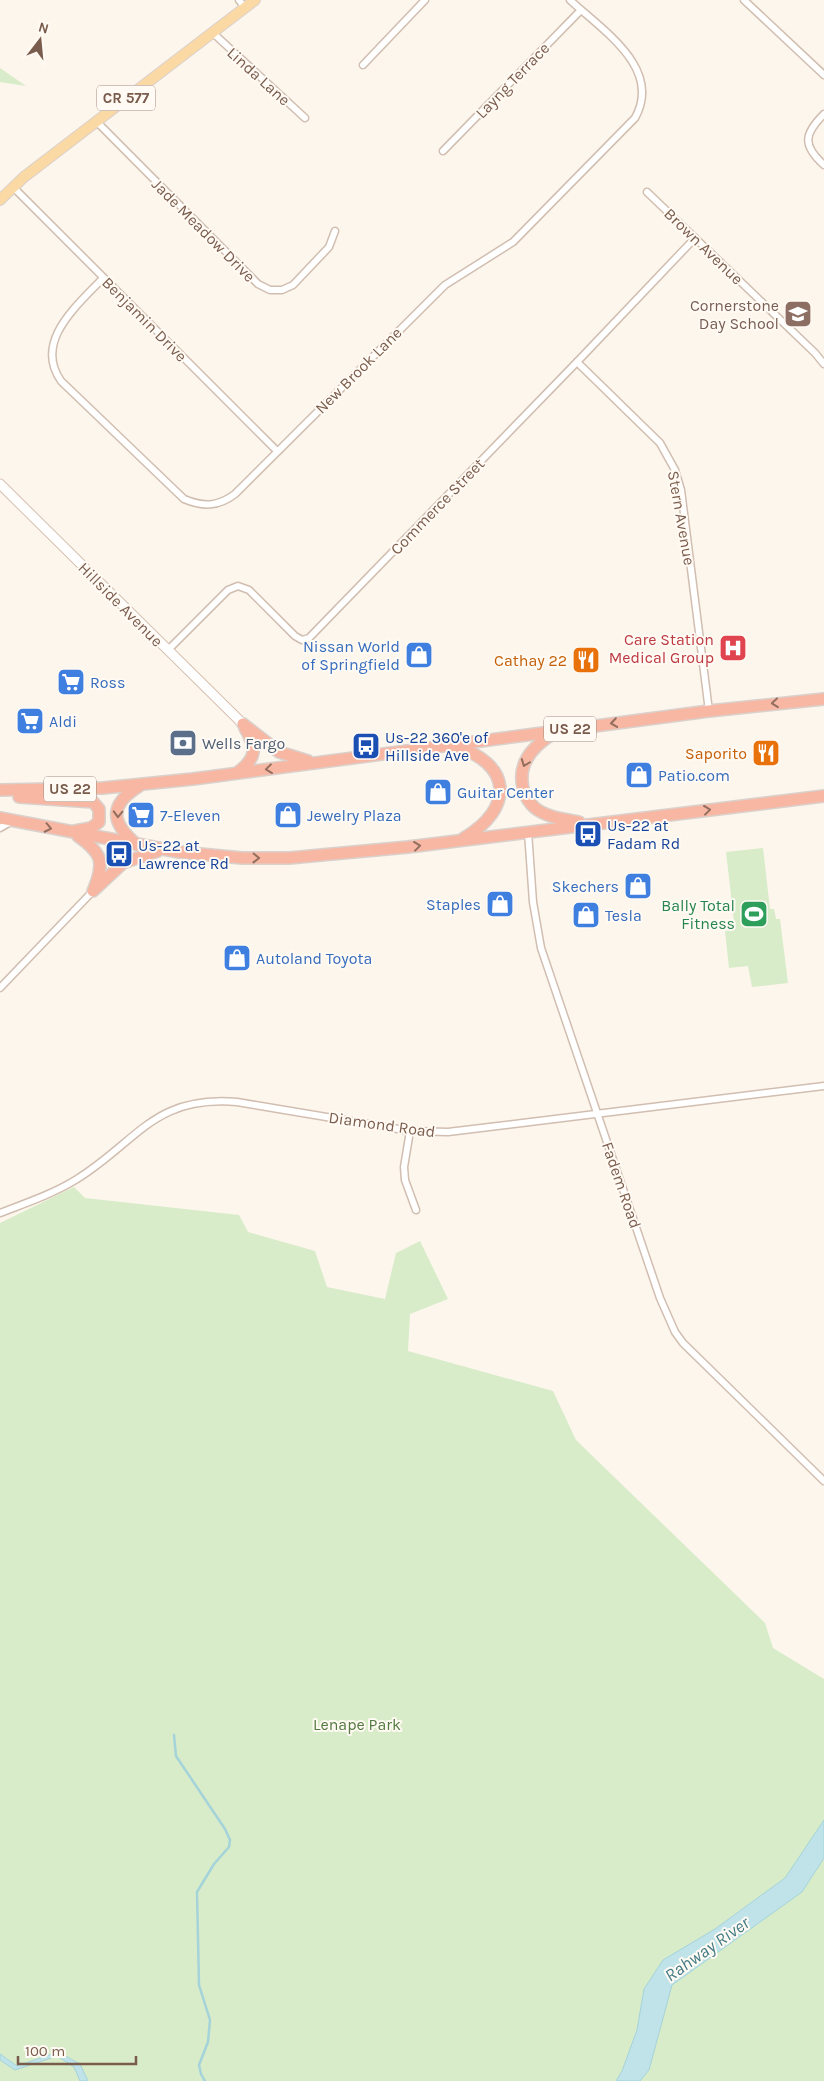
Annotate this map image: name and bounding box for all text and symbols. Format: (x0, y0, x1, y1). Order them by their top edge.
north arrow (15, 15, 65, 65)
text: N (36, 18, 51, 38)
street label: Layng Terrace (471, 38, 553, 122)
street label: Linda Lane (223, 43, 294, 110)
road number: CR 577 (97, 86, 155, 110)
street label: Jade Meadow Drive (148, 175, 259, 286)
street label: Brown Avenue (660, 204, 747, 289)
street label: Benjamin Drive (98, 273, 191, 366)
place label: Cornerstone Day School (690, 296, 779, 333)
school or university icon: Cornerstone Day School (783, 299, 813, 329)
street label: New Brook Lane (311, 323, 406, 418)
street label: Commerce Street (387, 454, 488, 559)
street label: Stern Avenue (664, 469, 699, 567)
street label: Hillside Avenue (74, 558, 167, 651)
place label: Care Station Medical Group (609, 630, 714, 667)
hospital icon: Care Station Medical Group (718, 633, 748, 663)
place label: Nissan World of Springfield (301, 637, 400, 674)
shop icon: Nissan World of Springfield (404, 640, 434, 670)
restaurant icon: Cathay 22 (571, 645, 601, 675)
place label: Cathay 22 (494, 651, 567, 670)
supermarket icon: Ross (56, 667, 86, 697)
place label: Ross (90, 673, 125, 692)
one-way arrow (771, 697, 779, 708)
supermarket icon: Aldi (15, 706, 45, 736)
place label: Aldi (49, 712, 77, 731)
road number: US 22 (544, 716, 596, 742)
one-way arrow (610, 718, 619, 728)
bank icon: Wells Fargo (168, 728, 198, 758)
place label: Us-22 360'e of Hillside Ave (385, 728, 489, 765)
bus stop icon: Us-22 360'e of Hillside Ave (351, 731, 381, 761)
place label: Wells Fargo (202, 734, 285, 753)
restaurant icon: Saporito (751, 738, 781, 768)
place label: Saporito (685, 744, 747, 763)
one-way arrow (521, 758, 531, 766)
shop icon: Patio.com (624, 760, 654, 790)
one-way arrow (265, 763, 273, 774)
place label: Patio.com (658, 766, 730, 785)
road number: US 22 (44, 776, 96, 802)
shop icon: Guitar Center (423, 777, 453, 807)
place label: Guitar Center (457, 783, 554, 802)
supermarket icon: 7-Eleven (126, 800, 156, 830)
shop icon: Jewelry Plaza (273, 800, 303, 830)
one-way arrow (703, 805, 711, 816)
place label: 7-Eleven (160, 806, 221, 825)
place label: Jewelry Plaza (307, 806, 402, 825)
one-way arrow (113, 811, 123, 819)
place label: Us-22 at Fadam Rd (607, 816, 680, 853)
bus stop icon: Us-22 at Fadam Rd (573, 819, 603, 849)
one-way arrow (43, 822, 52, 833)
place label: Us-22 at Lawrence Rd (138, 836, 229, 873)
bus stop icon: Us-22 at Lawrence Rd (104, 839, 134, 869)
one-way arrow (413, 841, 422, 851)
one-way arrow (252, 853, 260, 863)
shop icon: Skechers (623, 871, 653, 901)
place label: Skechers (552, 877, 619, 896)
shop icon: Staples (485, 889, 515, 919)
place label: Staples (426, 895, 481, 914)
place label: Bally Total Fitness (661, 896, 735, 933)
sports icon: Bally Total Fitness (739, 899, 769, 929)
shop icon: Tesla (571, 900, 601, 930)
place label: Tesla (605, 906, 642, 925)
shop icon: Autoland Toyota (222, 943, 252, 973)
place label: Autoland Toyota (256, 949, 372, 968)
street label: Diamond Road (327, 1108, 437, 1141)
street label: Fadem Road (598, 1139, 645, 1231)
park label: Lenape Park (313, 1715, 401, 1734)
water label: Rahway River (660, 1911, 754, 1986)
scale bar (18, 2034, 135, 2066)
text: 100 m (25, 2042, 65, 2060)

